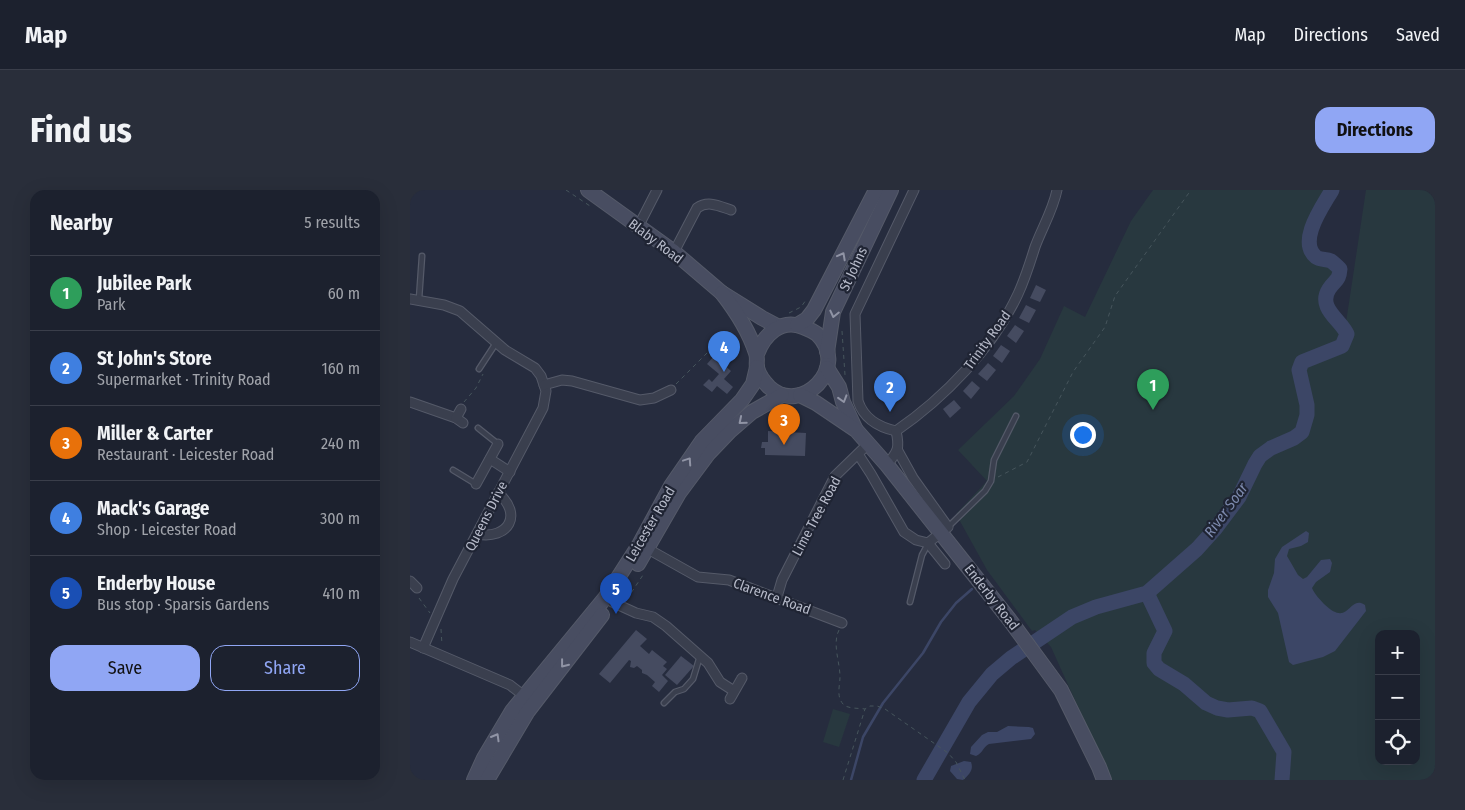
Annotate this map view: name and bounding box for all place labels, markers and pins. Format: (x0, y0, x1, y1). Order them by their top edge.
pin: 4 (708, 331, 740, 372)
pin: 1 (1137, 369, 1169, 410)
pin: 2 (874, 371, 906, 412)
pin: 3 (768, 404, 800, 445)
pin: 5 (600, 573, 632, 614)

